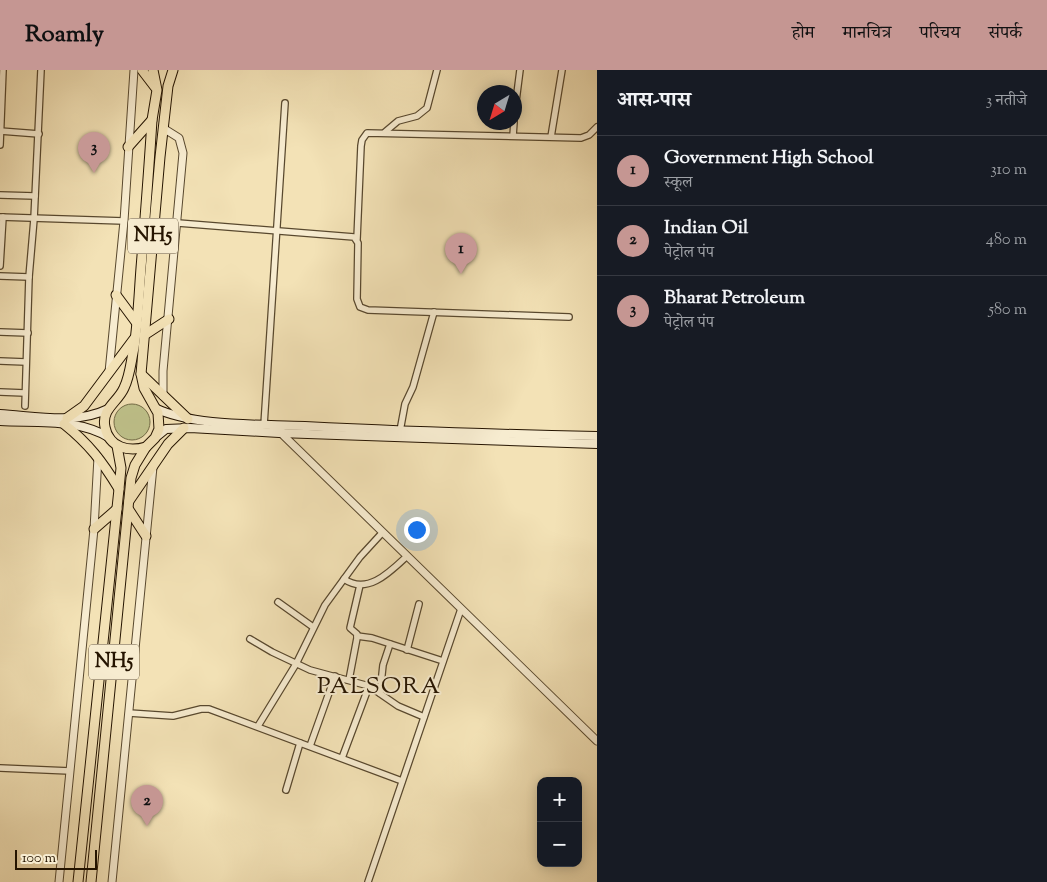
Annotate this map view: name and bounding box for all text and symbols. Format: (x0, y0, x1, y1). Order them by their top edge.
text: Roamly (25, 18, 104, 52)
text: होम (792, 21, 815, 47)
text: मानचित्र (843, 21, 891, 47)
text: परिचय (919, 21, 960, 47)
text: संपर्क (988, 21, 1022, 47)
north arrow (477, 85, 522, 130)
text: आस-पास (617, 86, 691, 116)
text: 3 नतीजे (986, 90, 1027, 113)
pin: 3 (78, 132, 110, 173)
text: Government High School (664, 145, 874, 172)
text: 1 (630, 159, 636, 182)
text: 310 m (990, 159, 1027, 182)
text: स्कूल (664, 172, 693, 195)
text: Indian Oil (664, 215, 748, 242)
road number: NH5 (128, 218, 178, 254)
text: 2 (629, 229, 637, 252)
text: 480 m (986, 229, 1027, 252)
pin: 1 (445, 233, 477, 274)
text: पेट्रोल पंप (664, 242, 714, 265)
text: Bharat Petroleum (664, 285, 805, 312)
text: 3 (630, 299, 636, 322)
text: 580 m (988, 299, 1027, 322)
text: पेट्रोल पंप (664, 312, 714, 335)
your location (404, 517, 430, 543)
road number: NH5 (89, 644, 139, 680)
district label: PALSORA (317, 670, 441, 704)
map controls (537, 777, 582, 867)
button: + (537, 777, 582, 822)
pin: 2 (131, 785, 163, 826)
button: − (537, 822, 582, 867)
scale bar (15, 847, 98, 870)
text: 100 m (22, 849, 56, 869)

